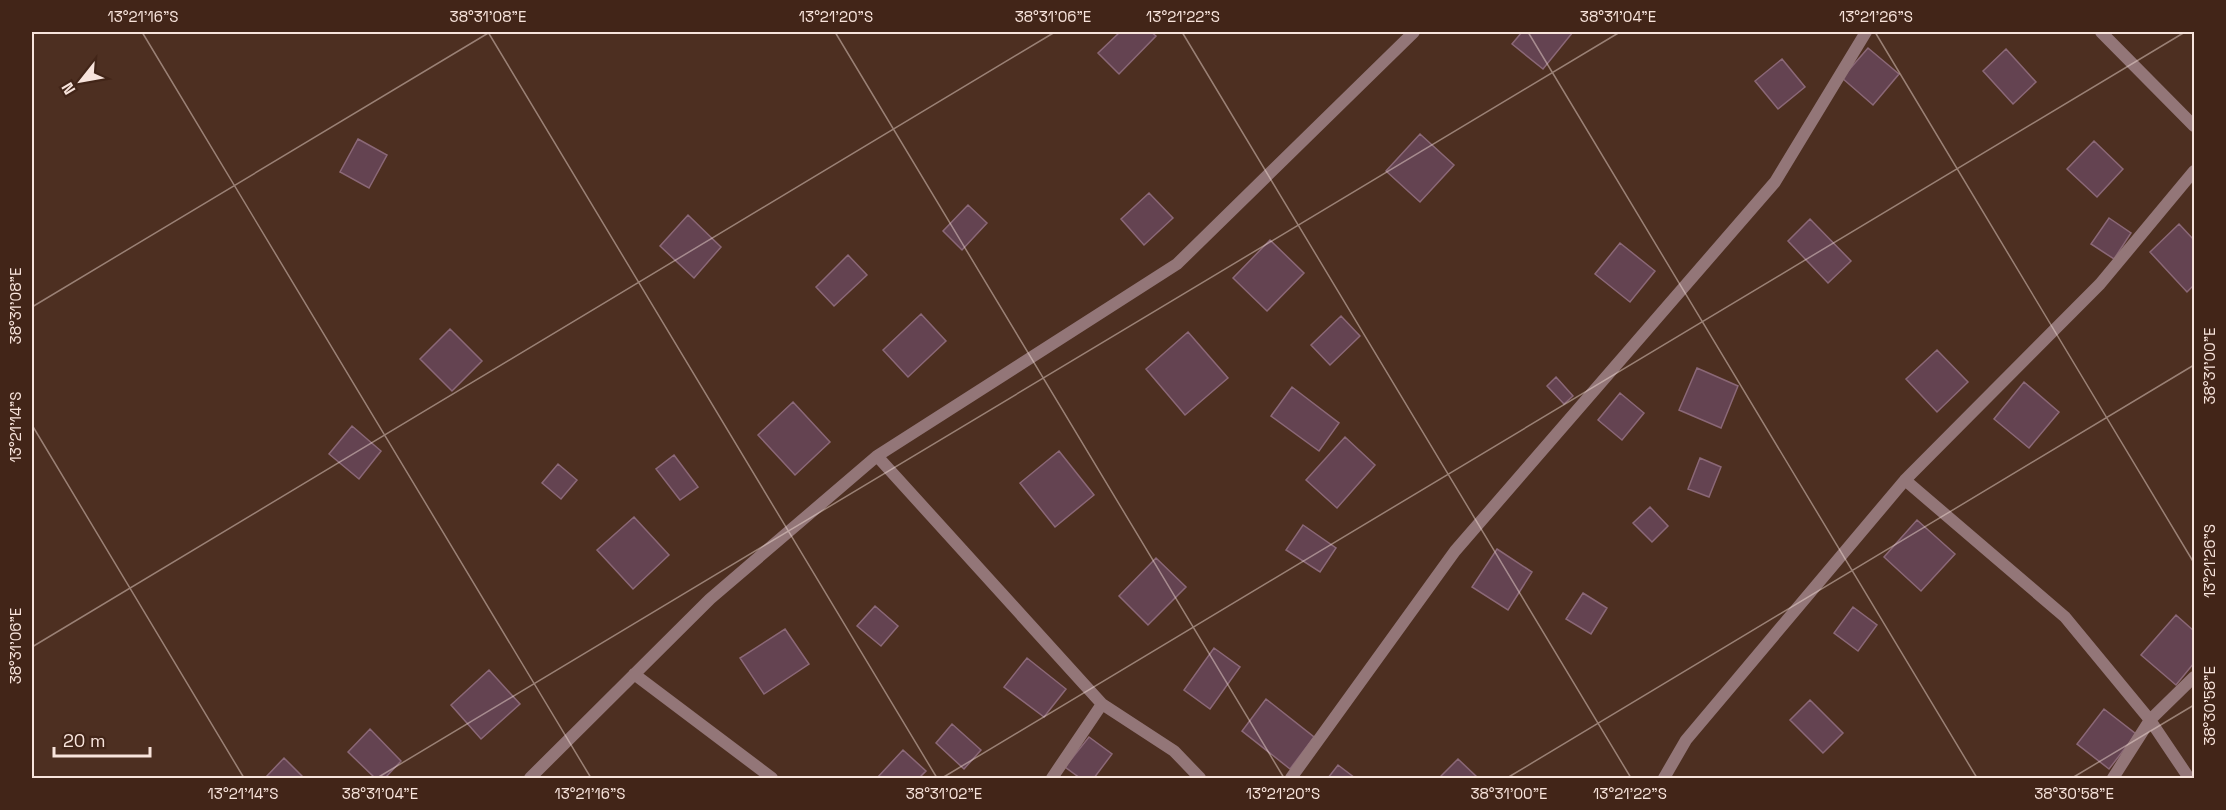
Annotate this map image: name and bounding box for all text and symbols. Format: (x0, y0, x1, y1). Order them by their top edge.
text: 13°21'16"S (107, 7, 179, 26)
text: 38°31'08"E (450, 7, 526, 26)
text: 13°21'20"S (799, 7, 873, 26)
text: 38°31'06"E (1015, 7, 1091, 26)
text: 13°21'22"S (1146, 7, 1220, 26)
text: 38°31'04"E (1580, 7, 1656, 26)
text: 13°21'26"S (1839, 7, 1913, 26)
north arrow (51, 51, 111, 111)
text: N (57, 78, 80, 98)
text: 38°31'08"E (6, 268, 25, 344)
text: 38°31'00"E (2200, 327, 2219, 405)
text: 13°21'14"S (6, 392, 25, 462)
text: 13°21'26"S (2200, 524, 2219, 598)
text: 38°31'06"E (6, 608, 25, 684)
text: 38°30'58"E (2200, 666, 2219, 746)
scale bar (54, 720, 150, 758)
text: 20 m (63, 729, 106, 752)
text: 13°21'14"S (208, 784, 278, 803)
text: 38°31'04"E (342, 784, 418, 803)
text: 13°21'16"S (554, 784, 626, 803)
text: 38°31'02"E (906, 784, 982, 803)
text: 13°21'20"S (1246, 784, 1320, 803)
text: 38°31'00"E (1470, 784, 1548, 803)
text: 13°21'22"S (1593, 784, 1667, 803)
text: 38°30'58"E (2034, 784, 2114, 803)

